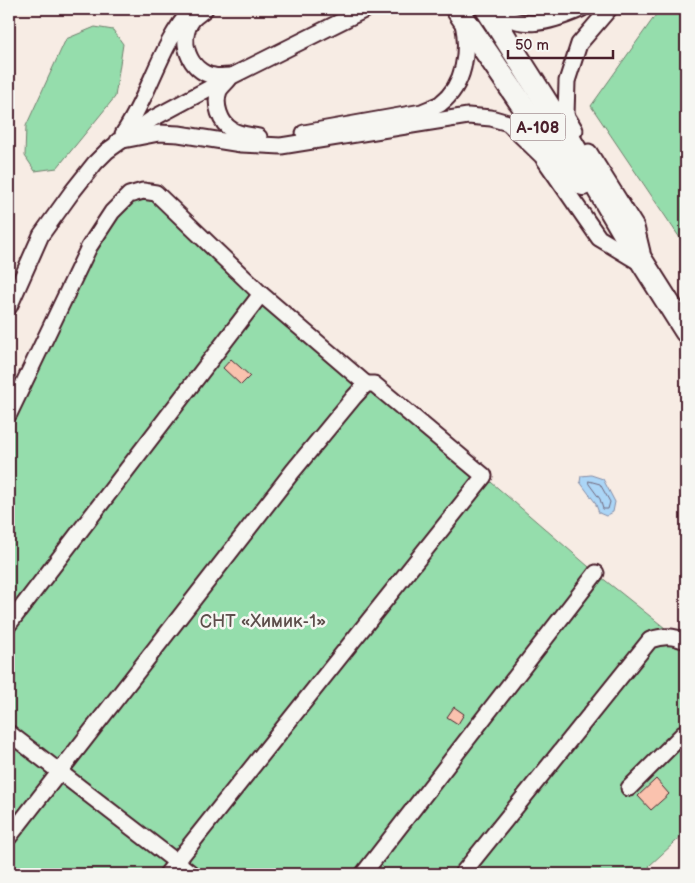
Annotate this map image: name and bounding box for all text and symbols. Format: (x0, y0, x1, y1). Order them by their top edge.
scale bar (508, 28, 612, 60)
text: 50 m (515, 36, 549, 55)
road number: А-108 (510, 114, 566, 140)
park label: СНТ «Химик-1» (200, 611, 326, 632)

